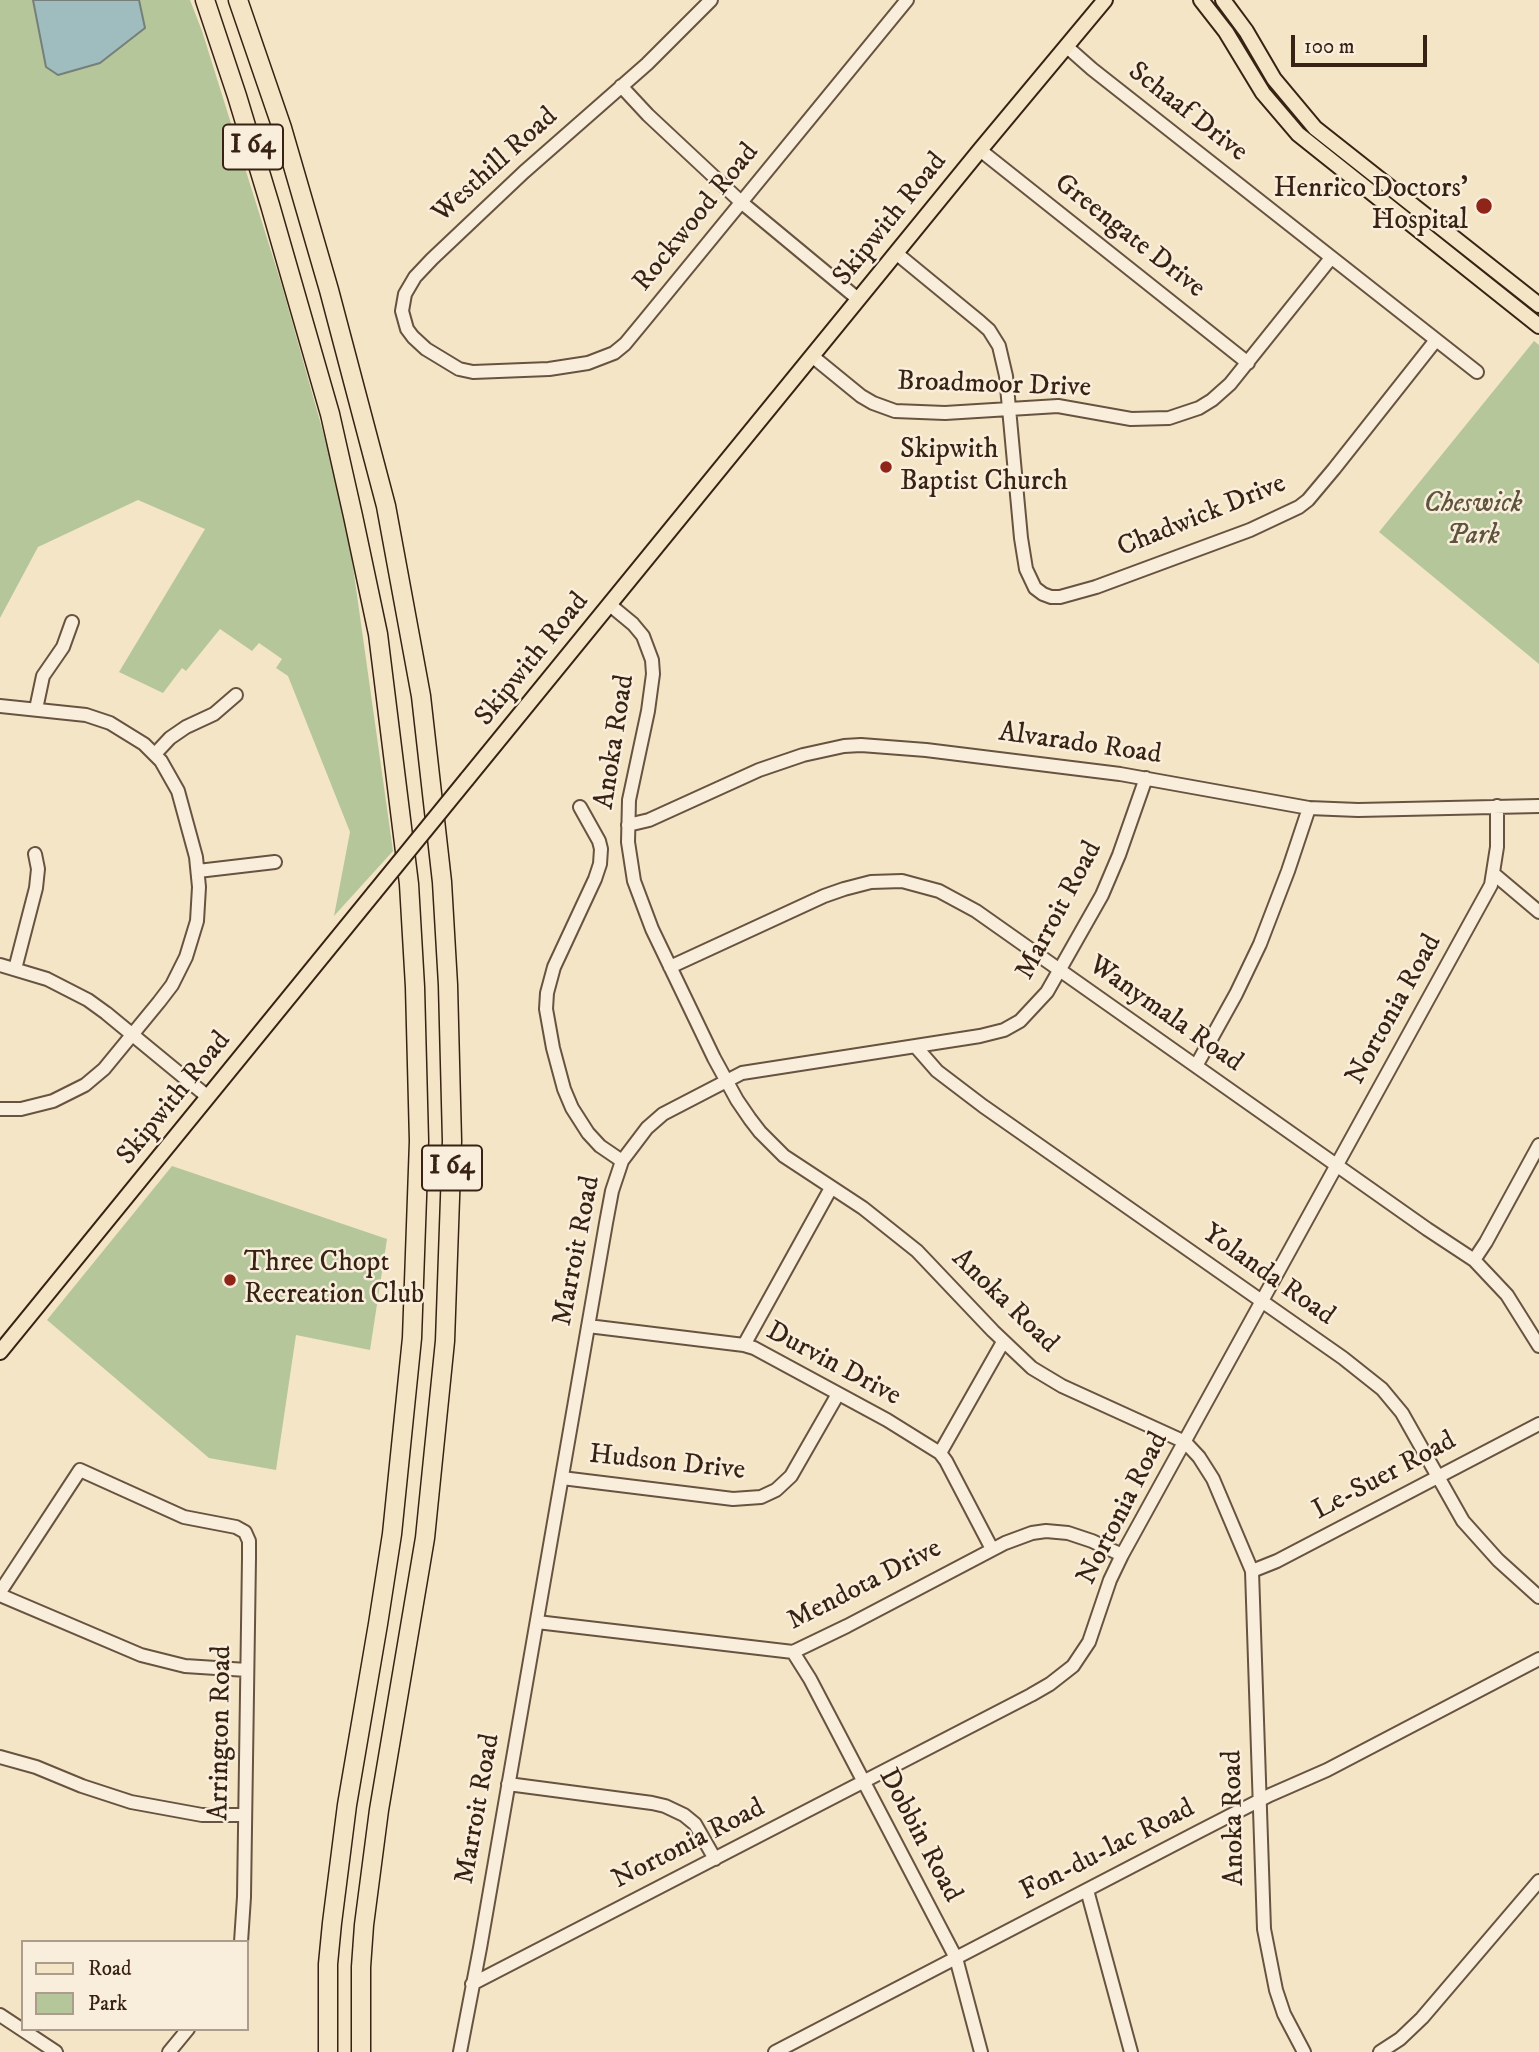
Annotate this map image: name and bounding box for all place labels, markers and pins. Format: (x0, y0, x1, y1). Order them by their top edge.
place label: Henrico Doctors' Hospital (1273, 173, 1468, 239)
marker: Henrico Doctors' Hospital (1474, 196, 1494, 216)
place label: Skipwith Baptist Church (900, 434, 1068, 500)
marker: Skipwith Baptist Church (878, 459, 894, 475)
place label: Three Chopt Recreation Club (244, 1247, 424, 1313)
marker: Three Chopt Recreation Club (222, 1272, 238, 1288)

